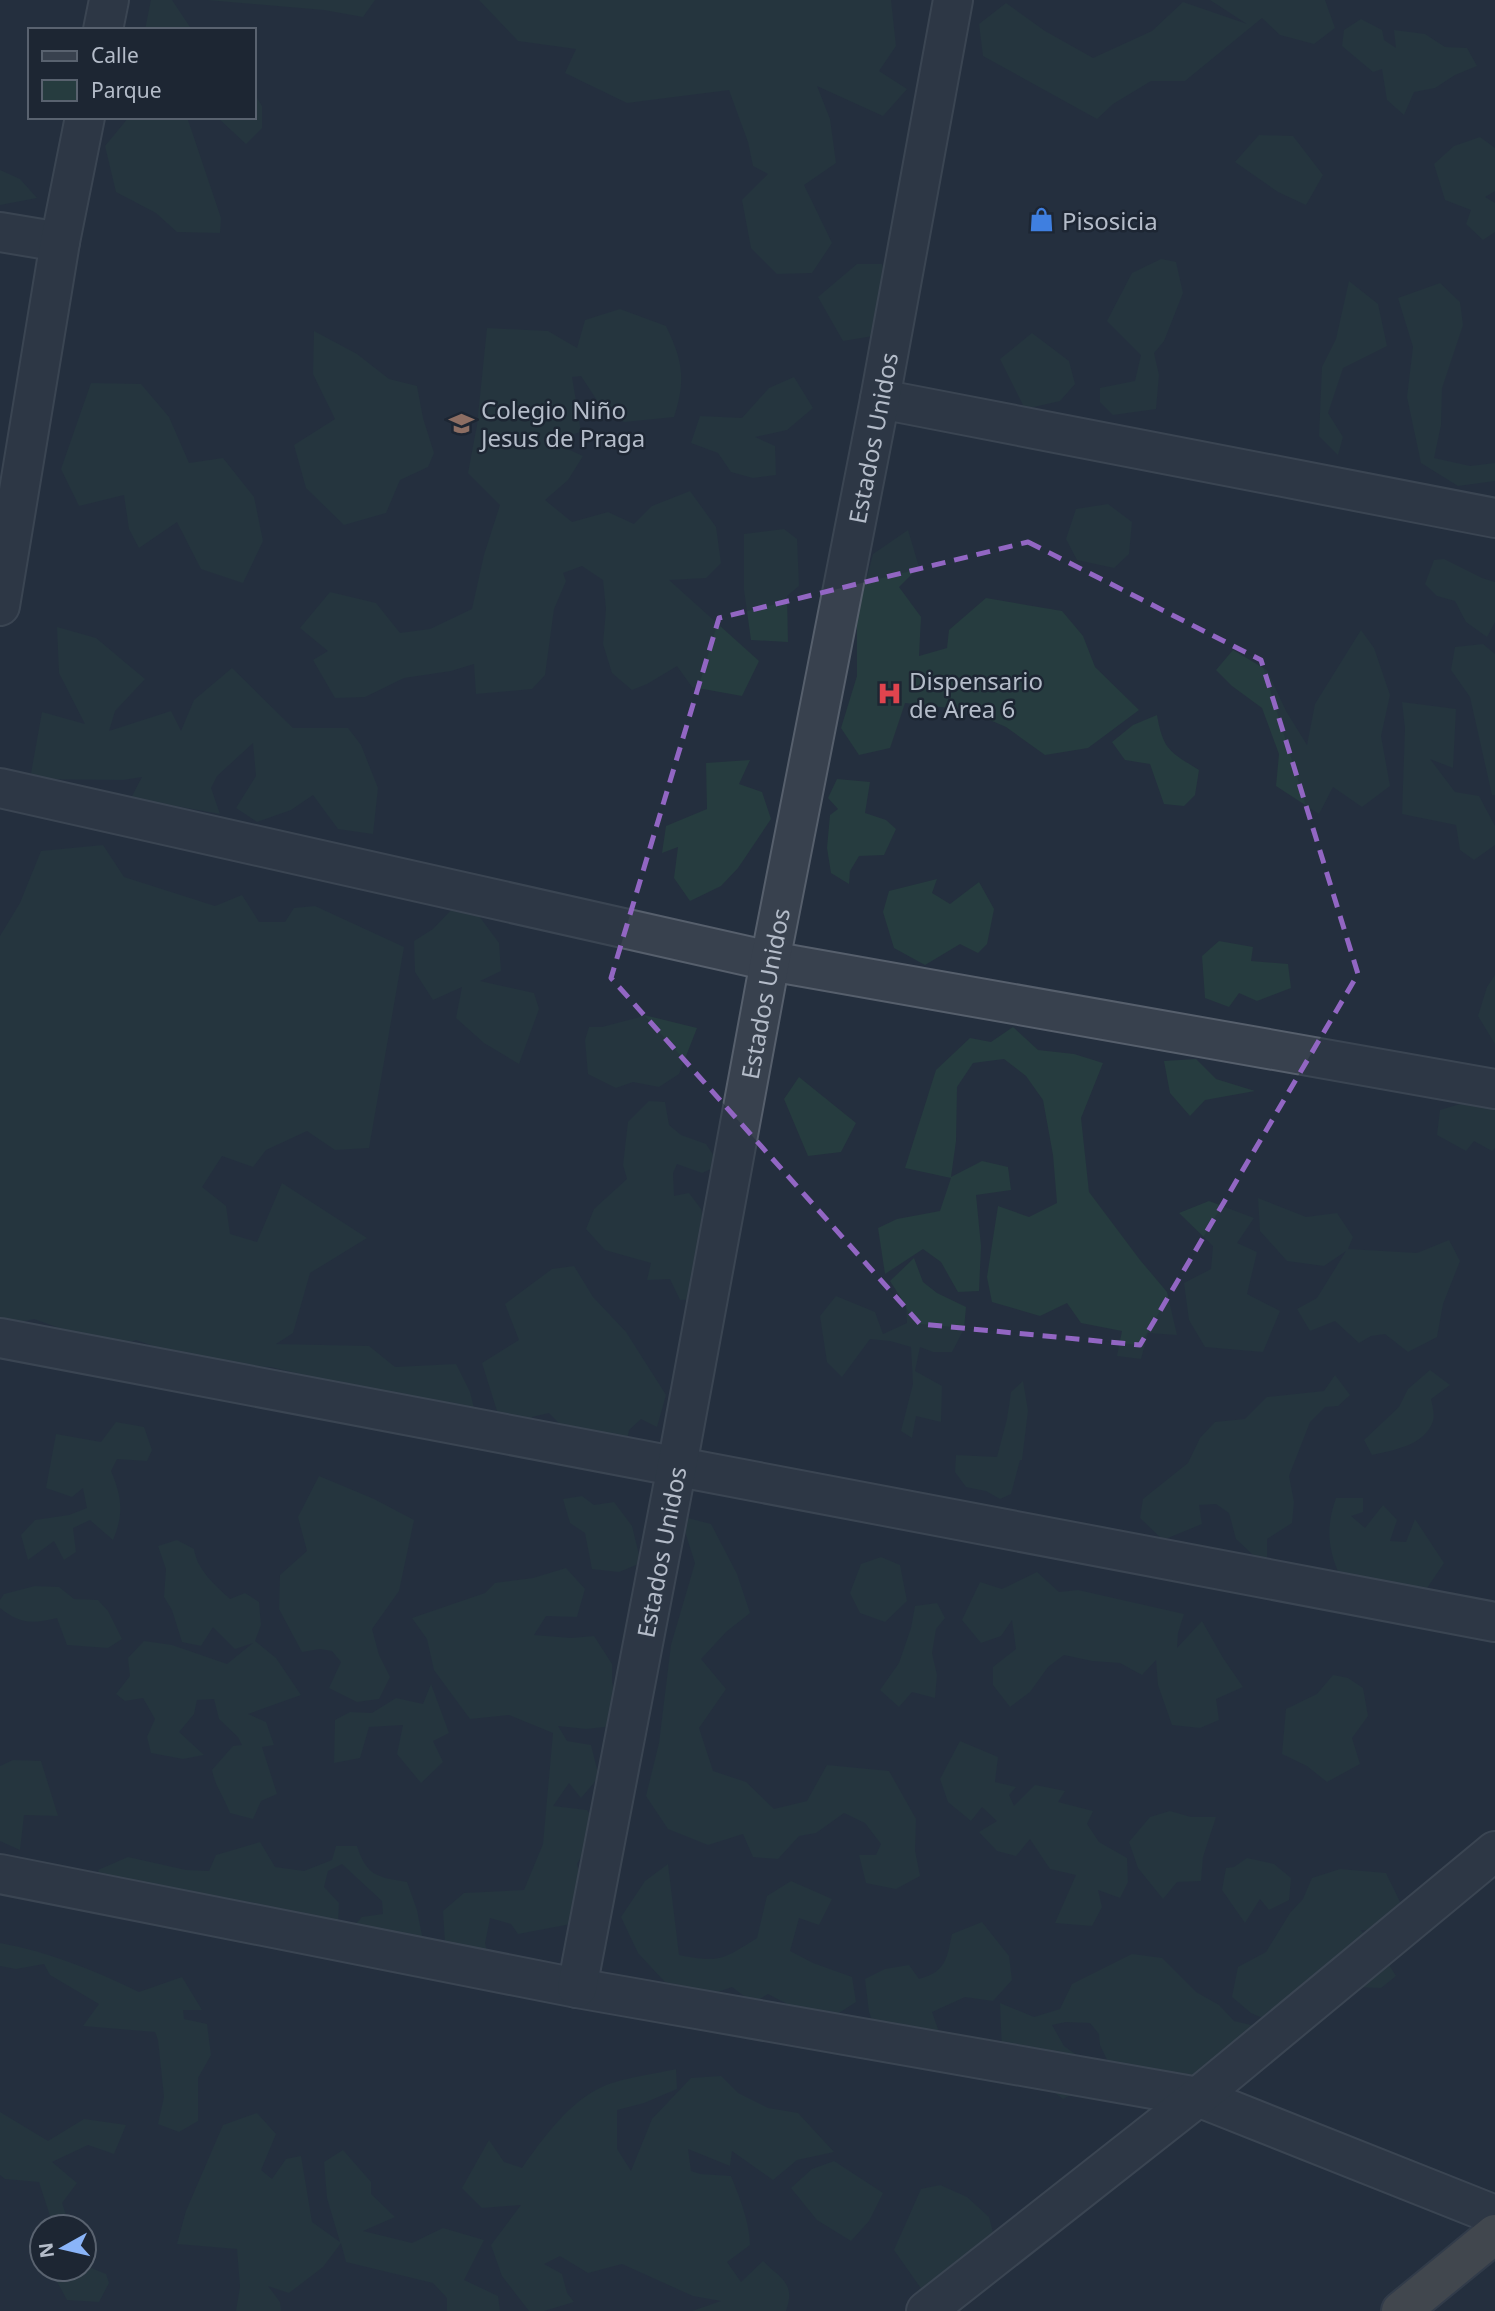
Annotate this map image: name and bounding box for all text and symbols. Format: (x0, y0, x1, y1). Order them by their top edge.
legend (28, 28, 256, 119)
text: Calle (91, 41, 139, 69)
text: Parque (91, 76, 161, 104)
place label: Pisosicia (1062, 204, 1158, 237)
shop icon: Pisosicia (1028, 206, 1056, 234)
street label: Estados Unidos (840, 350, 905, 526)
place label: Colegio Niño Jesus de Praga (479, 393, 645, 454)
school or university icon: Colegio Niño Jesus de Praga (447, 409, 475, 437)
place label: Dispensario de Area 6 (909, 664, 1043, 725)
hospital icon: Dispensario de Area 6 (875, 680, 903, 708)
street label: Estados Unidos (732, 905, 797, 1082)
street label: Estados Unidos (628, 1464, 693, 1640)
north arrow (28, 2213, 98, 2283)
text: N (32, 2241, 60, 2260)

